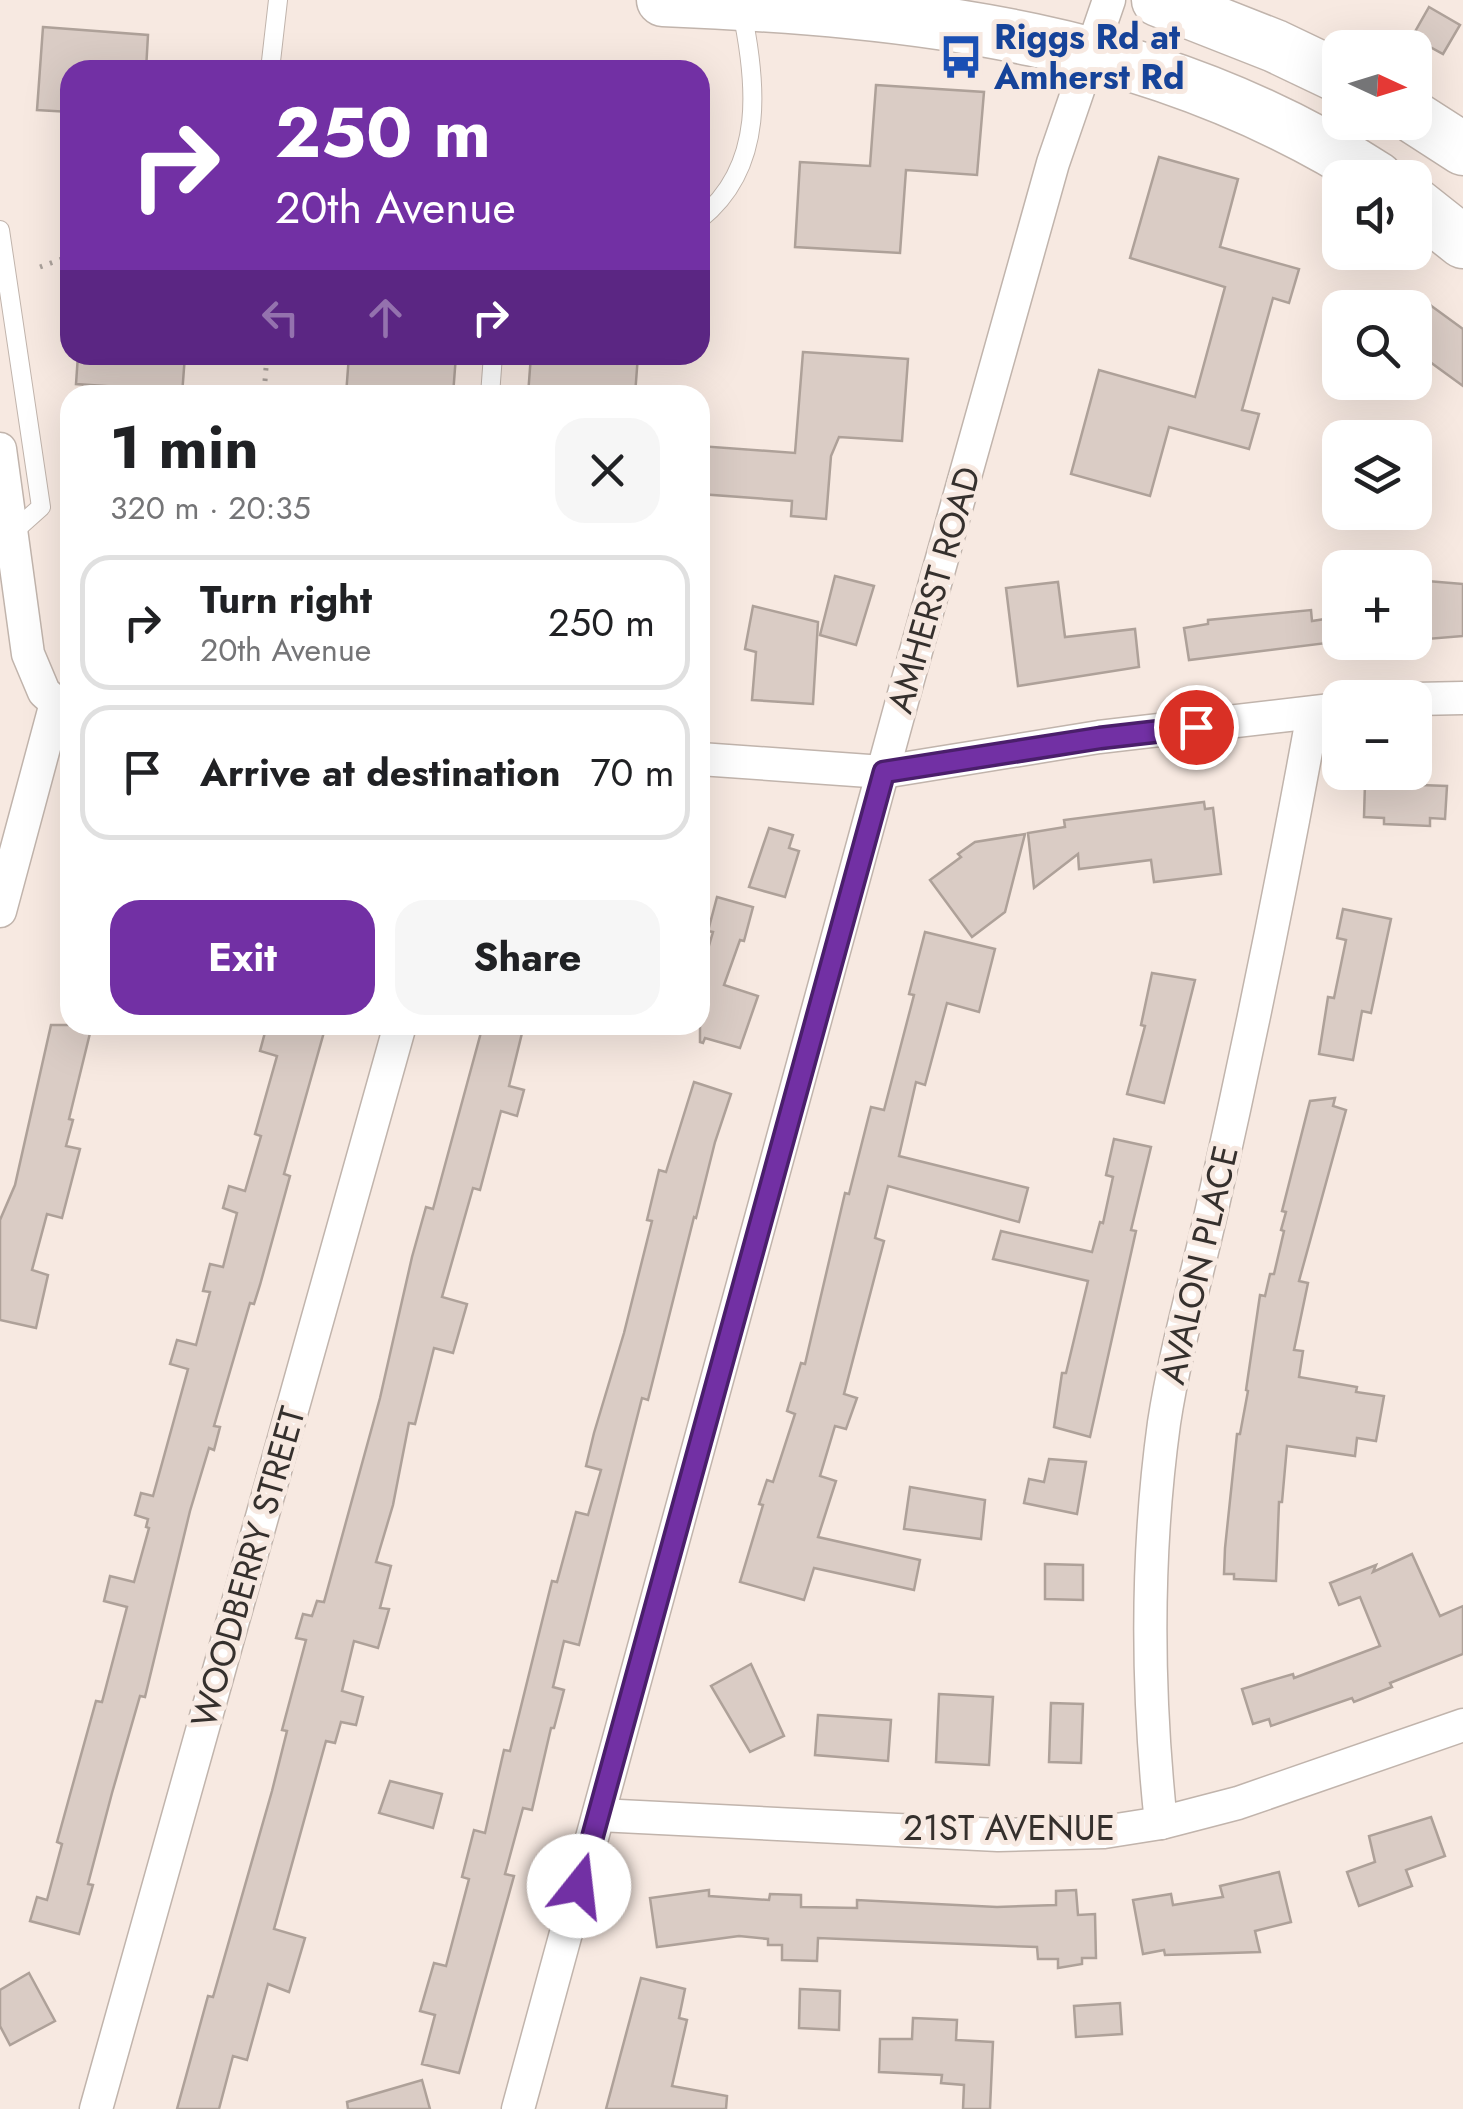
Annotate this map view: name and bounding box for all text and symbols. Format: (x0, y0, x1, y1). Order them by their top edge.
place label: Riggs Rd at Amherst Rd (993, 12, 1185, 102)
north arrow (1322, 30, 1432, 140)
map controls (1322, 30, 1432, 790)
bus stop icon: Riggs Rd at Amherst Rd (937, 33, 985, 81)
text: 250 m (275, 82, 491, 183)
icon: right (110, 100, 240, 230)
button: sound (1322, 160, 1432, 270)
text: 20th Avenue (275, 175, 516, 240)
icon: left (253, 290, 308, 345)
icon: ahead (358, 290, 413, 345)
icon: right (463, 290, 518, 345)
button: search (1322, 290, 1432, 400)
text: 1 min (110, 404, 259, 491)
button: close (555, 418, 660, 523)
button: layers (1322, 420, 1432, 530)
street label: AMHERST ROAD (875, 461, 993, 719)
text: 320 m · 20:35 (110, 485, 311, 531)
button: + (1322, 550, 1432, 660)
text: Turn right (200, 572, 372, 627)
icon: right (115, 595, 170, 650)
text: 250 m (548, 595, 655, 650)
text: 20th Avenue (200, 627, 371, 673)
button: − (1322, 680, 1432, 790)
pin (1154, 685, 1239, 770)
icon: arrive (1169, 700, 1224, 755)
icon: arrive (115, 745, 170, 800)
text: Arrive at destination (200, 745, 561, 800)
text: 70 m (591, 745, 674, 800)
button: Exit (110, 900, 375, 1015)
button: Share (395, 900, 660, 1015)
street label: AVALON PLACE (1147, 1141, 1251, 1389)
street label: WOODBERRY STREET (178, 1401, 318, 1733)
street label: 21ST AVENUE (903, 1803, 1115, 1853)
position arrow (527, 1834, 631, 1938)

